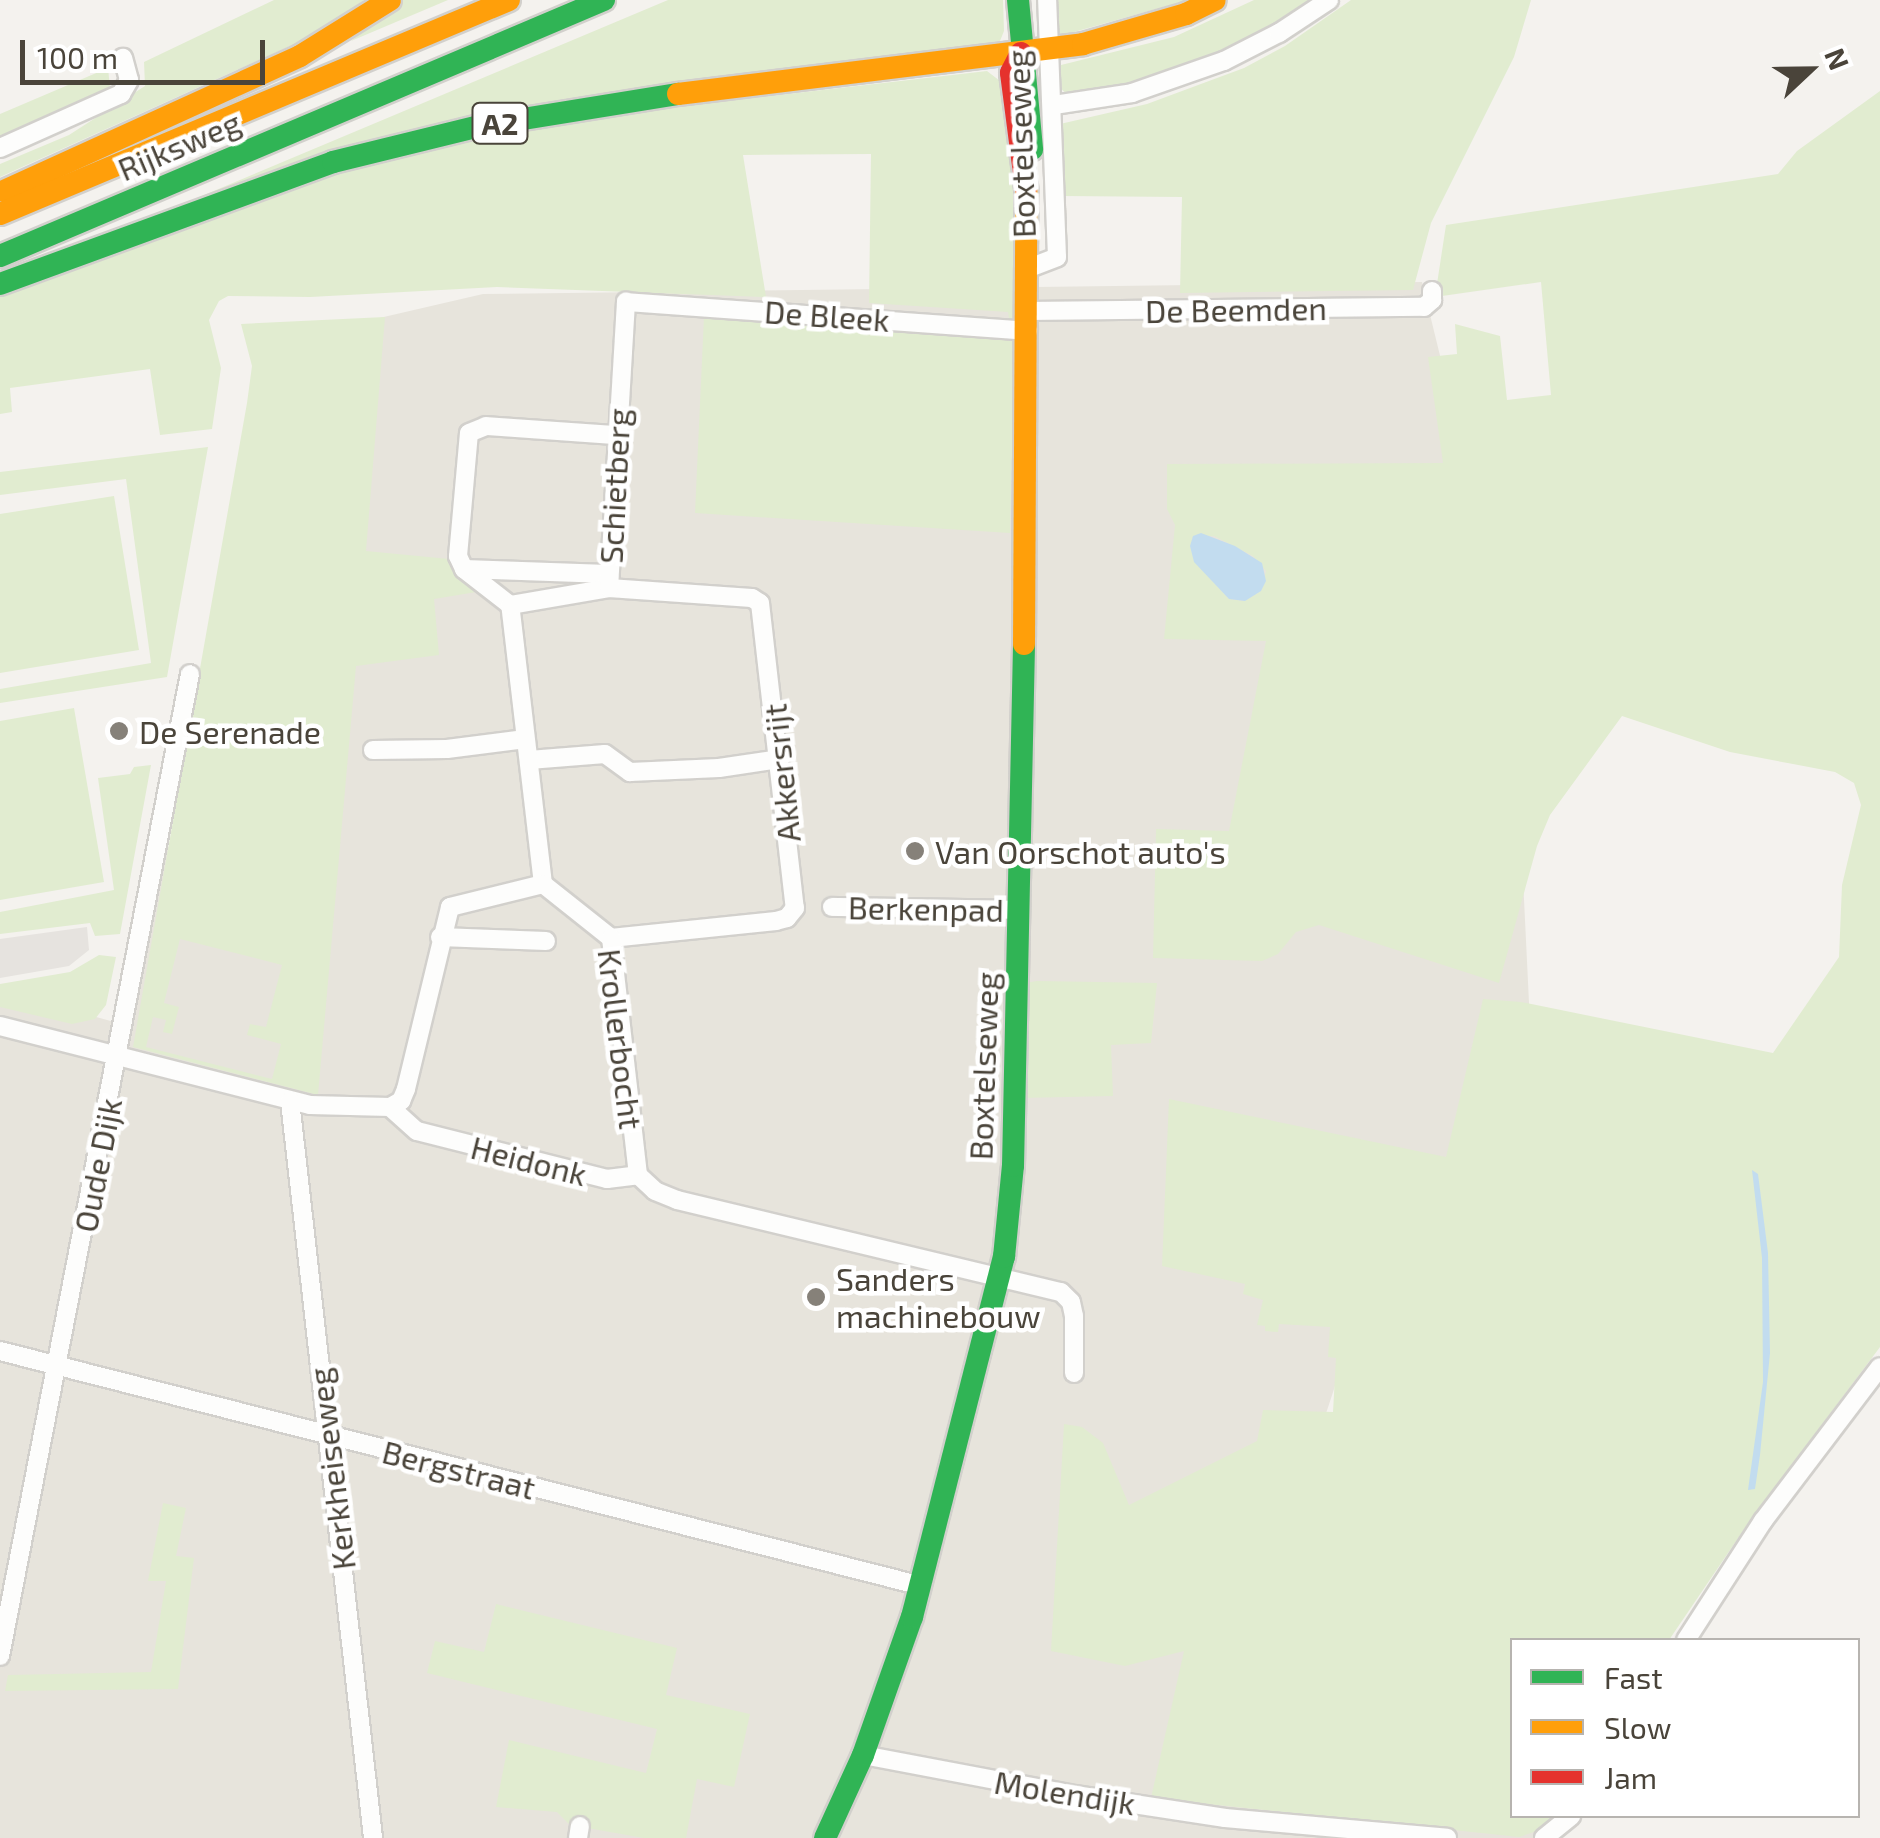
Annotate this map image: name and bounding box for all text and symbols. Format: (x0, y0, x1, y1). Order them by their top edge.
scale bar (25, 20, 270, 82)
north arrow (1760, 20, 1860, 120)
text: 100 m (37, 39, 118, 75)
text: N (1818, 43, 1857, 75)
street label: Boxtelseweg (998, 49, 1042, 239)
road number: A2 (470, 98, 530, 148)
street label: Rijksweg (112, 102, 246, 188)
street label: De Beemden (1145, 288, 1327, 330)
street label: De Bleek (763, 291, 891, 339)
street label: Schietberg (591, 407, 637, 565)
street label: Akkersrijt (755, 702, 807, 844)
place label: De Serenade (139, 712, 321, 750)
marker: De Serenade (108, 720, 130, 742)
place label: Van Oorschot auto's (935, 832, 1226, 870)
marker: Van Oorschot auto's (904, 840, 926, 862)
street label: Berkenpad (848, 887, 1004, 929)
street label: Krollerbocht (591, 947, 651, 1131)
street label: Boxtelseweg (961, 971, 1005, 1161)
street label: Oude Dijk (65, 1095, 129, 1235)
street label: Heidonk (467, 1127, 591, 1193)
place label: Sanders machinebouw (836, 1260, 1041, 1335)
marker: Sanders machinebouw (805, 1286, 827, 1308)
street label: Kerkheiseweg (300, 1366, 362, 1572)
street label: Bergstraat (379, 1431, 539, 1507)
legend (1510, 1638, 1860, 1818)
text: Fast (1604, 1659, 1663, 1695)
text: Slow (1604, 1709, 1671, 1745)
text: Jam (1604, 1759, 1657, 1795)
street label: Molendijk (992, 1762, 1138, 1822)

